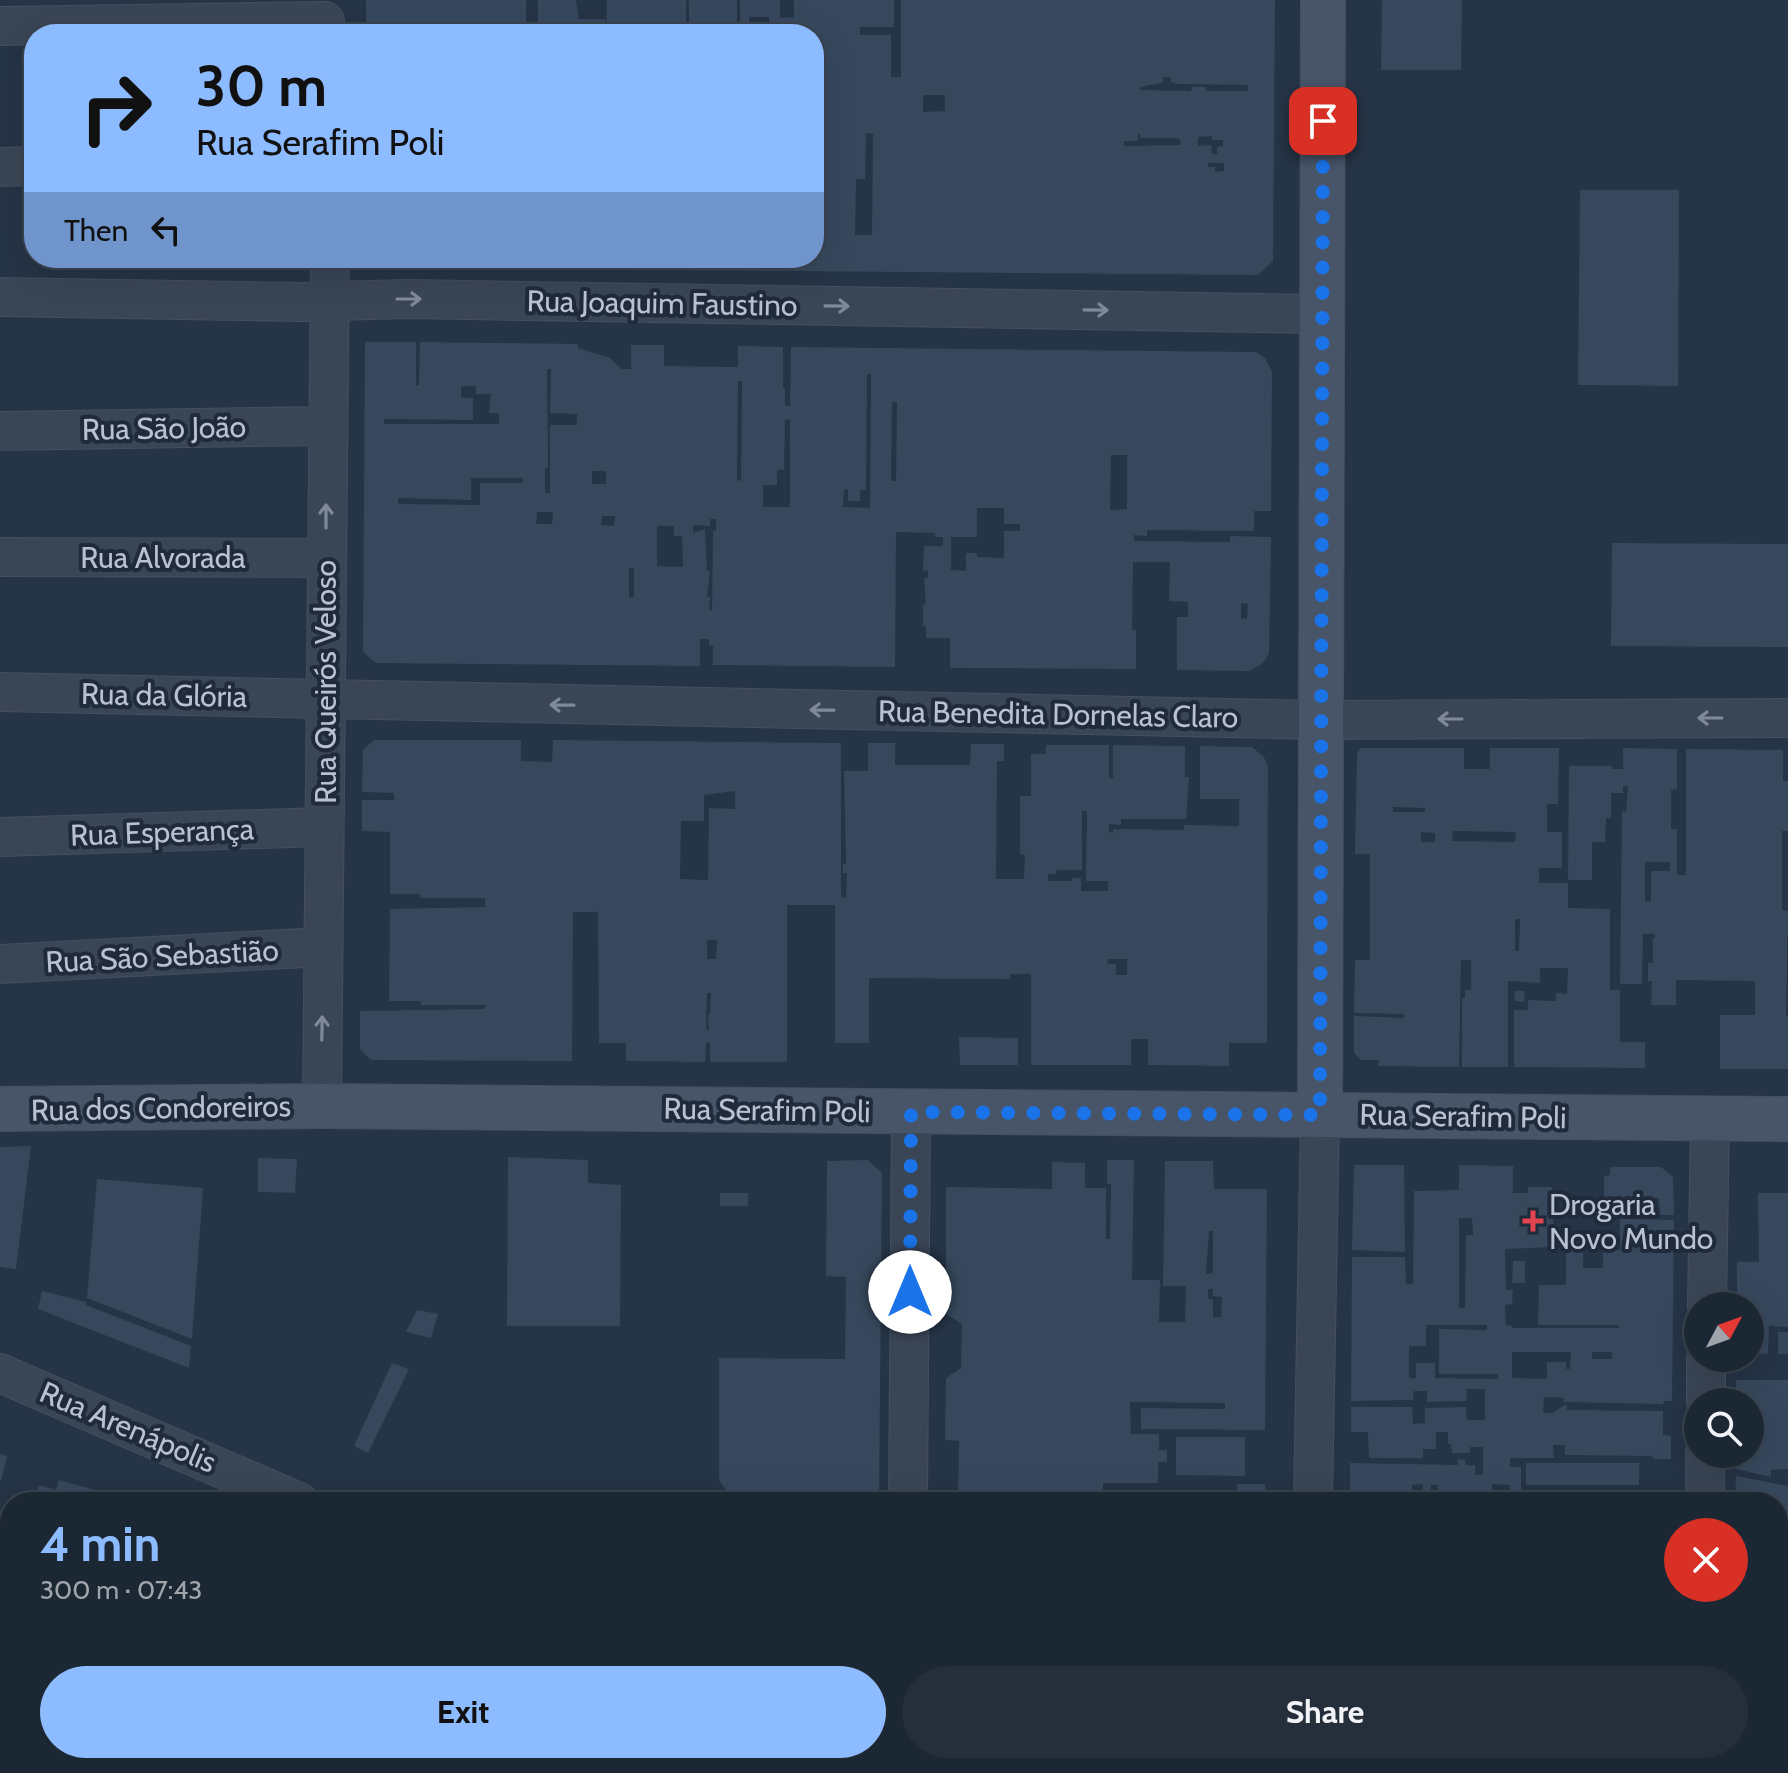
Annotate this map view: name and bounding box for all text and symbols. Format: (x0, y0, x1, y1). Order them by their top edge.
text: 30 m (196, 52, 327, 120)
icon: right (64, 56, 168, 160)
pin (1289, 87, 1357, 155)
icon: arrive (1301, 99, 1345, 143)
text: Rua Serafim Poli (196, 120, 444, 164)
icon: left (144, 208, 188, 252)
text: Then (64, 212, 128, 249)
street label: Rua Joaquim Faustino (526, 282, 798, 324)
one-way arrow (395, 292, 422, 307)
one-way arrow (823, 298, 850, 314)
one-way arrow (1082, 302, 1109, 318)
street label: Rua São João (81, 408, 247, 448)
one-way arrow (319, 503, 334, 530)
street label: Rua Alvorada (80, 539, 246, 576)
street label: Rua Queirós Veloso (307, 560, 344, 804)
street label: Rua da Glória (81, 675, 248, 715)
street label: Rua Benedita Dornelas Claro (878, 692, 1238, 736)
one-way arrow (549, 697, 576, 712)
one-way arrow (809, 702, 836, 717)
one-way arrow (1697, 710, 1724, 726)
one-way arrow (1437, 711, 1464, 727)
street label: Rua Esperança (69, 810, 255, 854)
street label: Rua São Sebastião (44, 931, 280, 981)
one-way arrow (314, 1015, 330, 1042)
street label: Rua dos Condoreiros (31, 1087, 291, 1129)
street label: Rua Serafim Poli (663, 1090, 871, 1130)
street label: Rua Serafim Poli (1359, 1096, 1567, 1136)
place label: Drogaria Novo Mundo (1549, 1186, 1713, 1257)
marker: Drogaria Novo Mundo (1524, 1212, 1542, 1230)
position arrow (868, 1250, 952, 1334)
north arrow (1684, 1292, 1764, 1372)
map controls (1684, 1292, 1764, 1468)
street label: Rua Arenápolis (34, 1373, 222, 1481)
button: search (1684, 1388, 1764, 1468)
text: 4 min (40, 1515, 160, 1573)
button: close (1664, 1518, 1748, 1602)
text: 300 m · 07:43 (40, 1574, 202, 1606)
button: Exit (40, 1666, 886, 1758)
button: Share (902, 1666, 1748, 1758)

